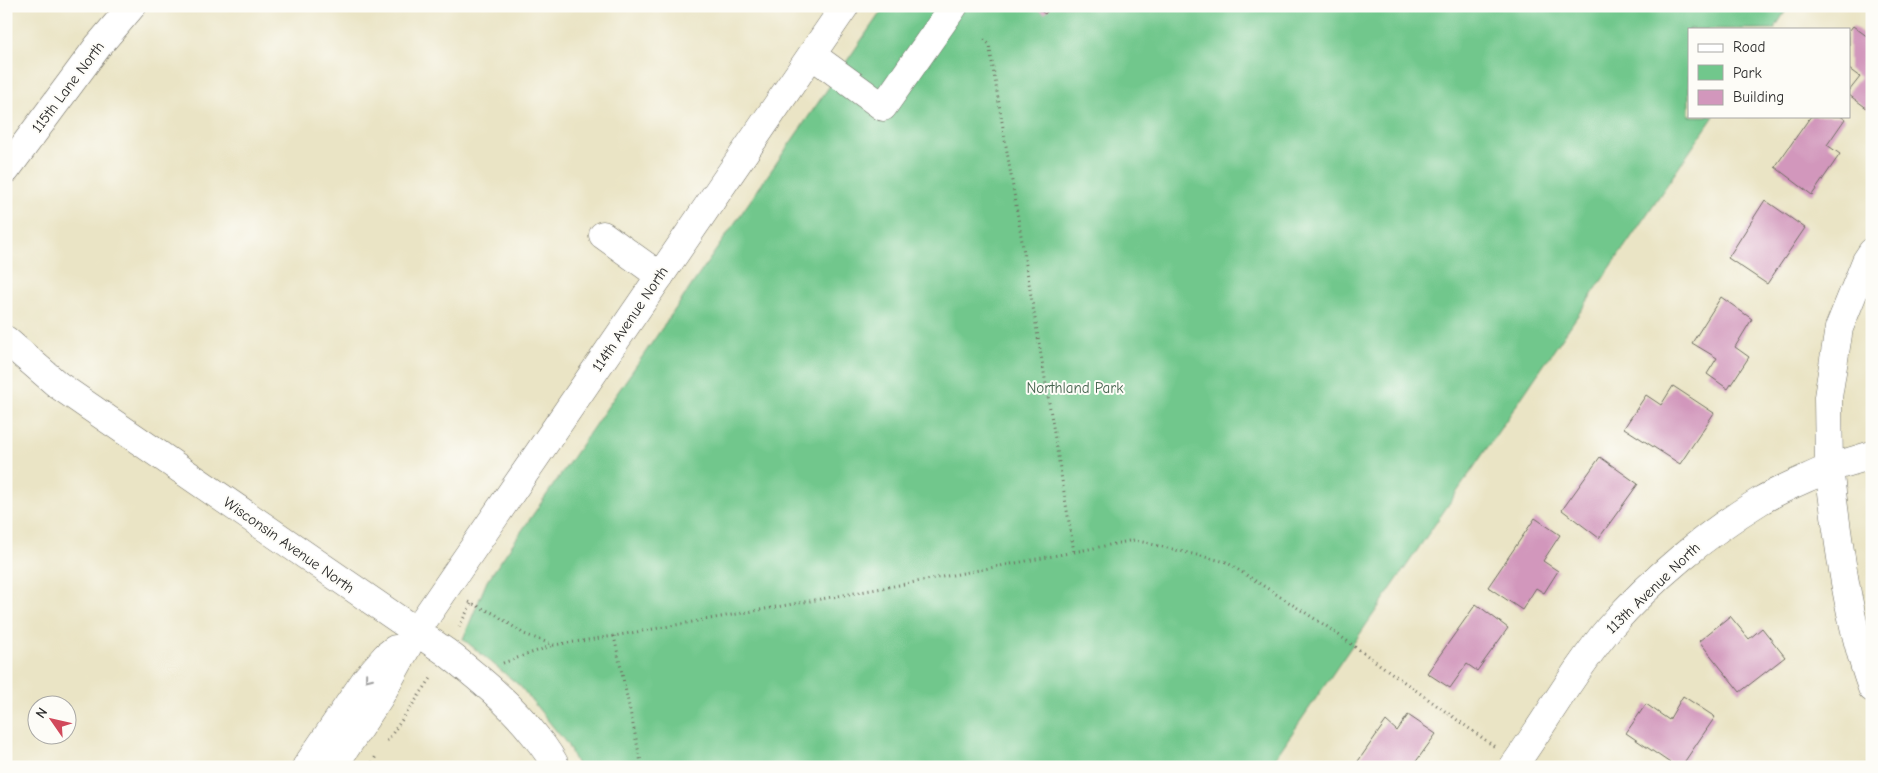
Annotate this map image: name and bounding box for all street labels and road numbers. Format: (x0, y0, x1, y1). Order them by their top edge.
street label: 115th Lane North (28, 38, 108, 136)
street label: 114th Avenue North (588, 263, 672, 375)
street label: Wisconsin Avenue North (220, 493, 358, 597)
street label: 113th Avenue North (1602, 539, 1704, 637)

